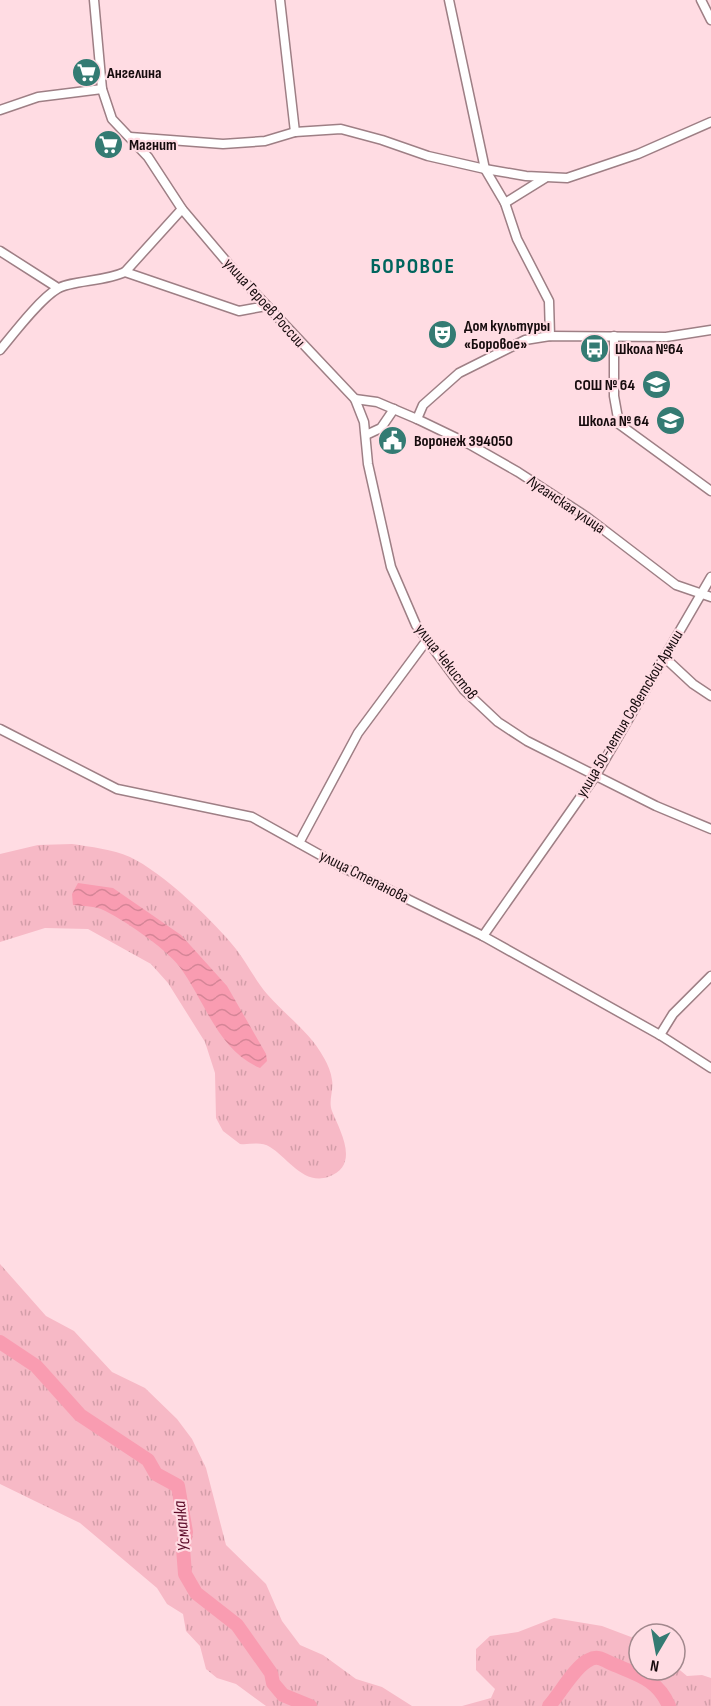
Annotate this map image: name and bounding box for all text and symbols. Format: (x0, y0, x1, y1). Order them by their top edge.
supermarket icon: Ангелина (70, 57, 102, 89)
place label: Ангелина (106, 64, 162, 83)
supermarket icon: Магнит (92, 129, 124, 161)
place label: Магнит (129, 136, 177, 155)
district label: БОРОВОЕ (370, 253, 456, 280)
street label: улица Героев России (219, 255, 309, 351)
place label: Дом культуры «Боровое» (464, 317, 550, 354)
theatre icon: Дом культуры «Боровое» (427, 319, 459, 351)
bus stop icon: Школа №64 (578, 333, 610, 365)
place label: Школа №64 (615, 340, 684, 359)
school or university icon: СОШ № 64 (640, 369, 672, 401)
place label: СОШ № 64 (574, 376, 636, 395)
school or university icon: Школа № 64 (654, 405, 686, 437)
place label: Школа № 64 (578, 412, 650, 431)
public building icon: Воронеж 394050 (377, 425, 409, 457)
place label: Воронеж 394050 (414, 432, 513, 451)
street label: Луганская улица (523, 471, 609, 538)
street label: улица Чекистов (411, 620, 481, 704)
street label: улица 50-летия Советской Армии (572, 627, 688, 801)
street label: улица Степанова (316, 846, 412, 908)
water label: Усманка (169, 1499, 195, 1552)
north arrow (627, 1622, 687, 1682)
text: N (649, 1655, 661, 1675)

